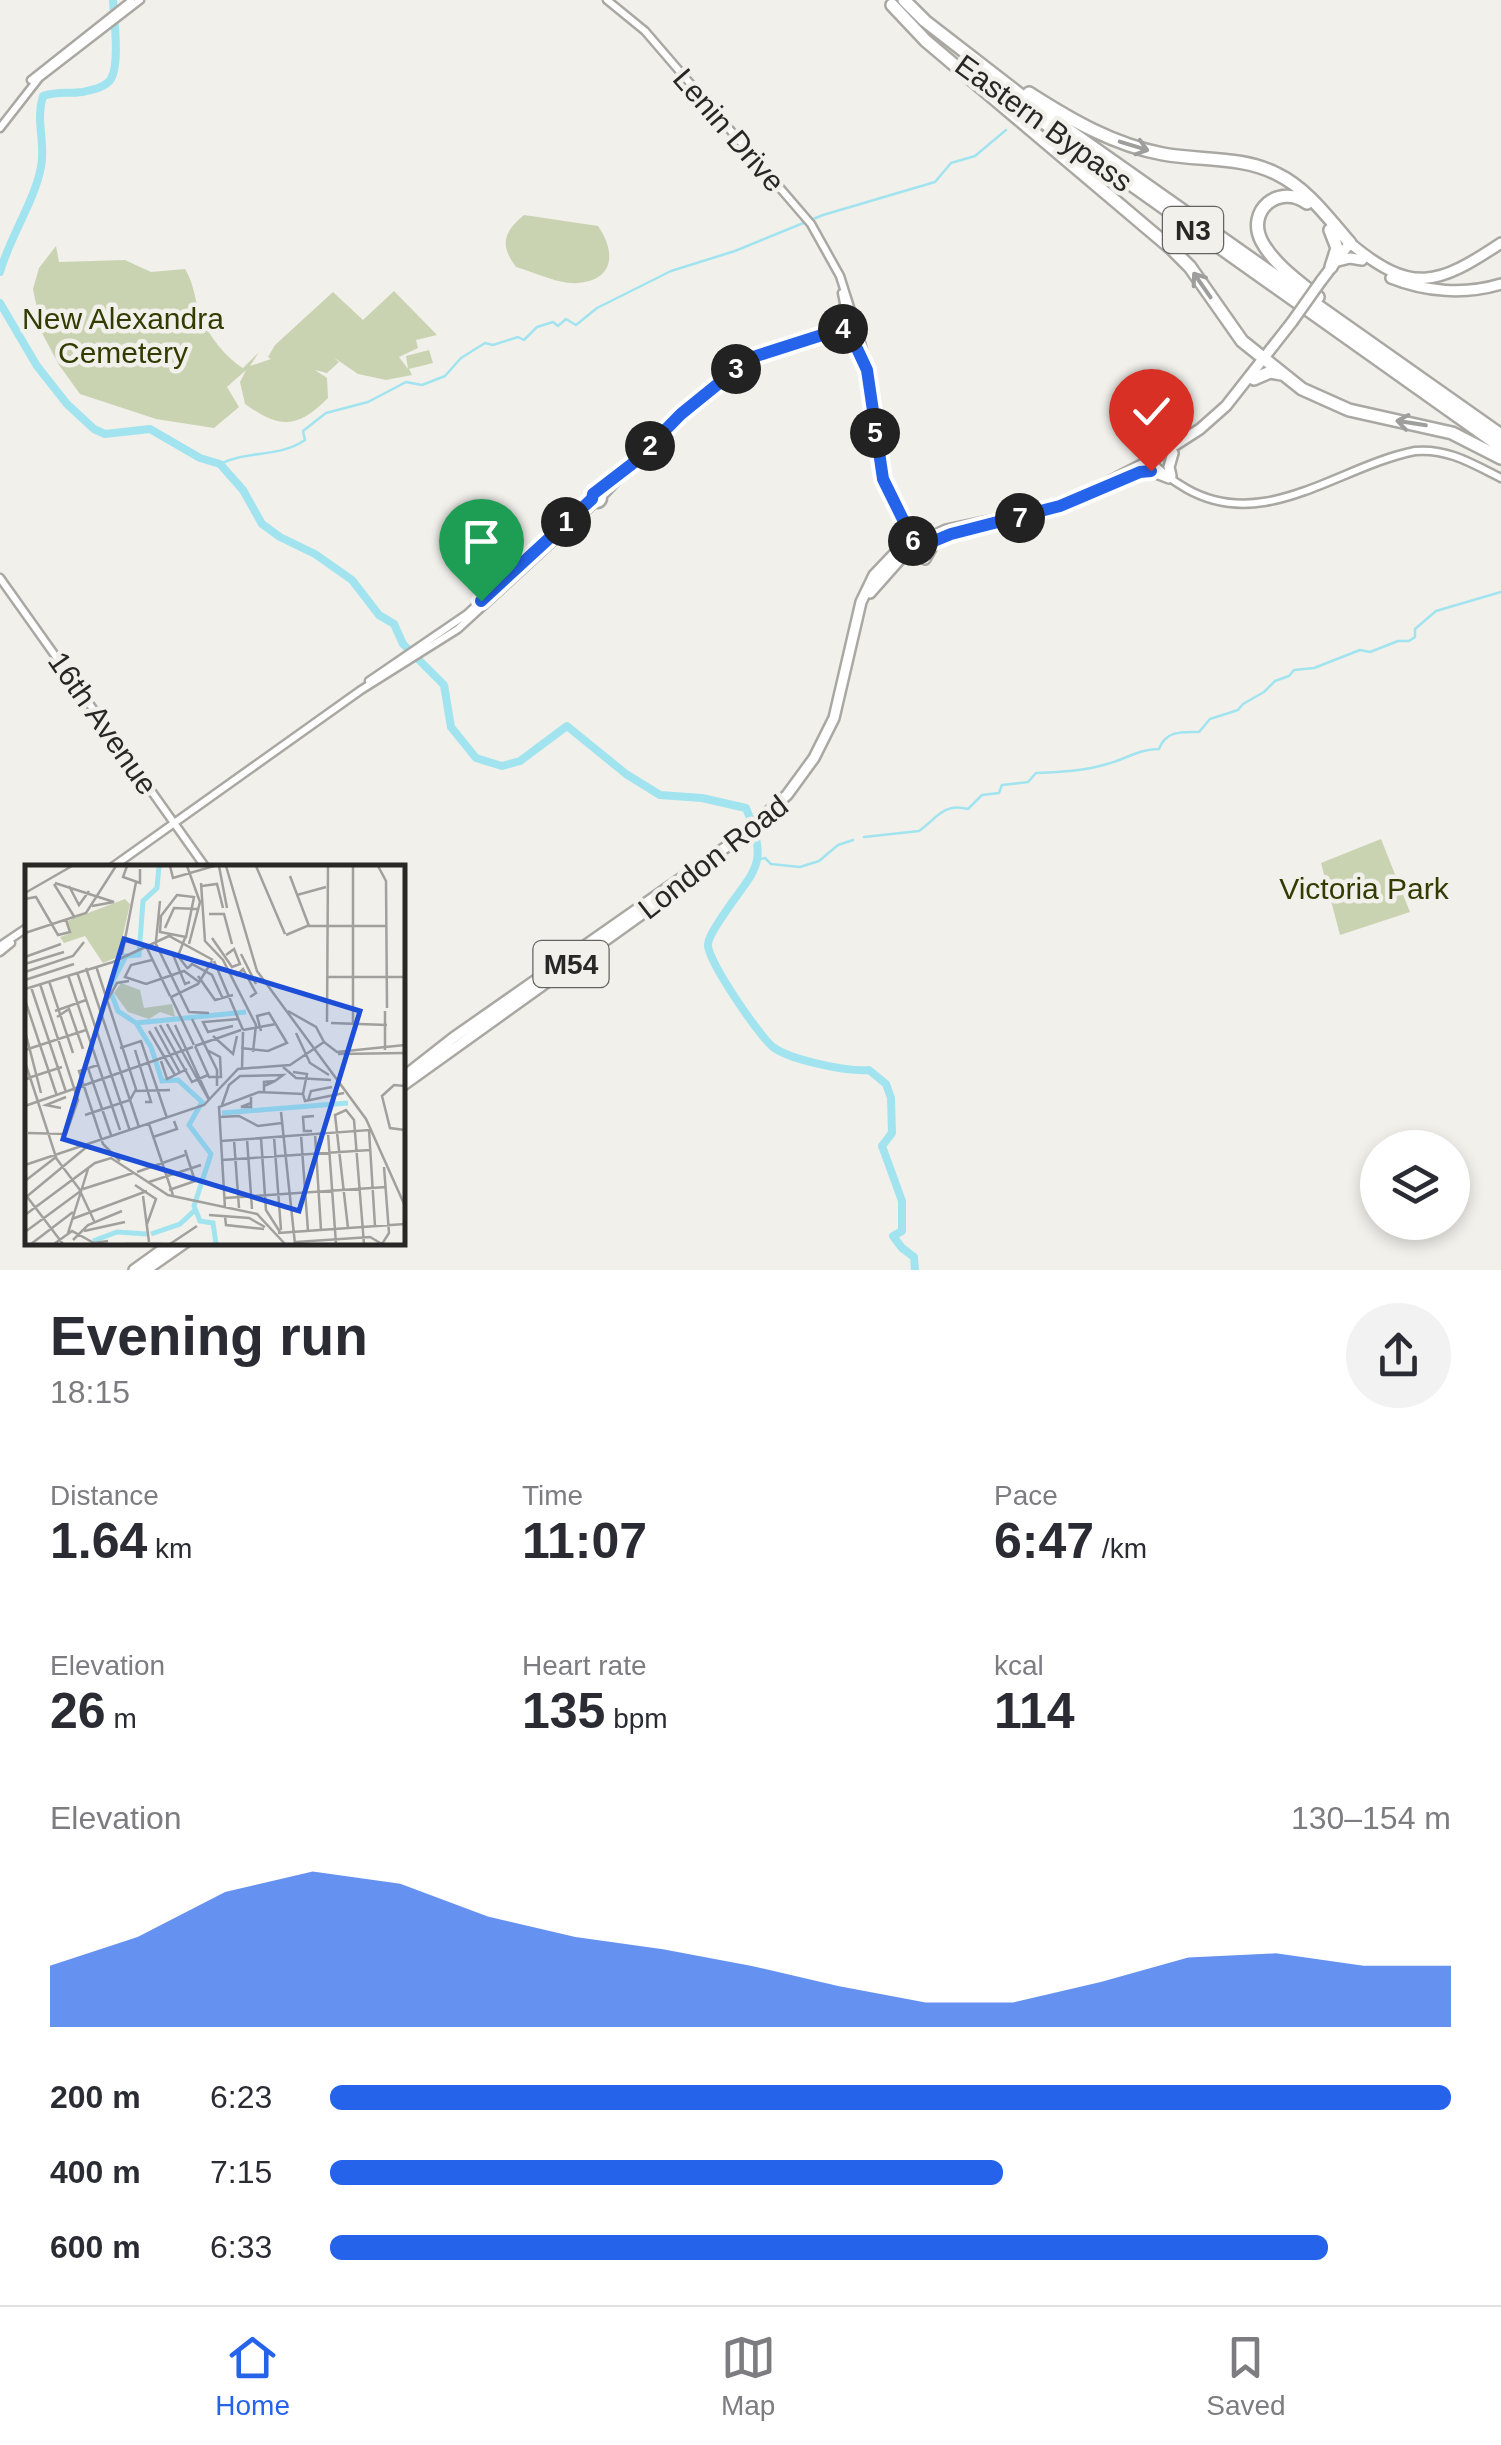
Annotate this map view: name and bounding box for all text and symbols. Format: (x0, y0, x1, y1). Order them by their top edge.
street label: Eastern Bypass (949, 48, 1139, 198)
street label: Lenin Drive (667, 62, 791, 198)
one-way arrow (1118, 138, 1150, 156)
road number: N3 (1163, 207, 1223, 253)
one-way arrow (1192, 271, 1213, 299)
park label: New Alexandra Cemetery (22, 302, 224, 369)
pin: 4 (818, 304, 868, 354)
text: 4 (835, 313, 851, 344)
pin: 3 (711, 344, 761, 394)
text: 3 (728, 353, 744, 384)
pin (1109, 369, 1194, 472)
icon: check (1124, 384, 1179, 439)
pin: 5 (850, 408, 900, 458)
one-way arrow (1396, 413, 1428, 431)
text: 5 (867, 417, 883, 448)
pin: 2 (625, 421, 675, 471)
text: 2 (642, 430, 658, 461)
pin: 7 (995, 493, 1045, 543)
pin: 1 (541, 497, 591, 547)
pin (439, 499, 524, 602)
text: 7 (1012, 502, 1028, 533)
text: 1 (558, 506, 574, 537)
icon: arrive (454, 514, 509, 569)
pin: 6 (888, 516, 938, 566)
text: 6 (905, 525, 921, 556)
street label: 16th Avenue (42, 645, 164, 801)
street label: London Road (632, 789, 794, 925)
inset map (25, 865, 405, 1245)
park label: Victoria Park (1279, 872, 1450, 905)
road number: M54 (534, 941, 608, 987)
map controls (1360, 1130, 1470, 1240)
button: layers (1360, 1130, 1470, 1240)
button: share (1346, 1303, 1451, 1408)
text: Evening run (50, 1305, 368, 1367)
text: 18:15 (50, 1374, 130, 1410)
text: Distance (50, 1480, 159, 1511)
text: Time (522, 1480, 583, 1511)
text: Pace (994, 1480, 1058, 1511)
text: 1.64 (50, 1513, 147, 1569)
text: 11:07 (522, 1513, 647, 1569)
text: 6:47 (994, 1513, 1094, 1569)
text: km (147, 1533, 192, 1564)
text: /km (1094, 1533, 1147, 1564)
text: Elevation (50, 1650, 165, 1681)
text: Heart rate (522, 1650, 647, 1681)
text: kcal (994, 1650, 1044, 1681)
text: 26 (50, 1683, 106, 1739)
text: 135 (522, 1683, 605, 1739)
text: 114 (994, 1683, 1075, 1739)
text: m (106, 1703, 137, 1734)
text: bpm (605, 1703, 668, 1734)
text: Elevation (50, 1800, 182, 1836)
text: 130–154 m (1291, 1800, 1451, 1836)
text: 200 m (50, 2079, 141, 2115)
text: 6:23 (210, 2079, 272, 2115)
text: 400 m (50, 2154, 141, 2190)
text: 7:15 (210, 2154, 272, 2190)
text: 600 m (50, 2229, 141, 2265)
text: 6:33 (210, 2229, 272, 2265)
tab: Home (215, 2330, 290, 2422)
tab: Map (721, 2330, 776, 2422)
tab: Saved (1206, 2330, 1286, 2422)

